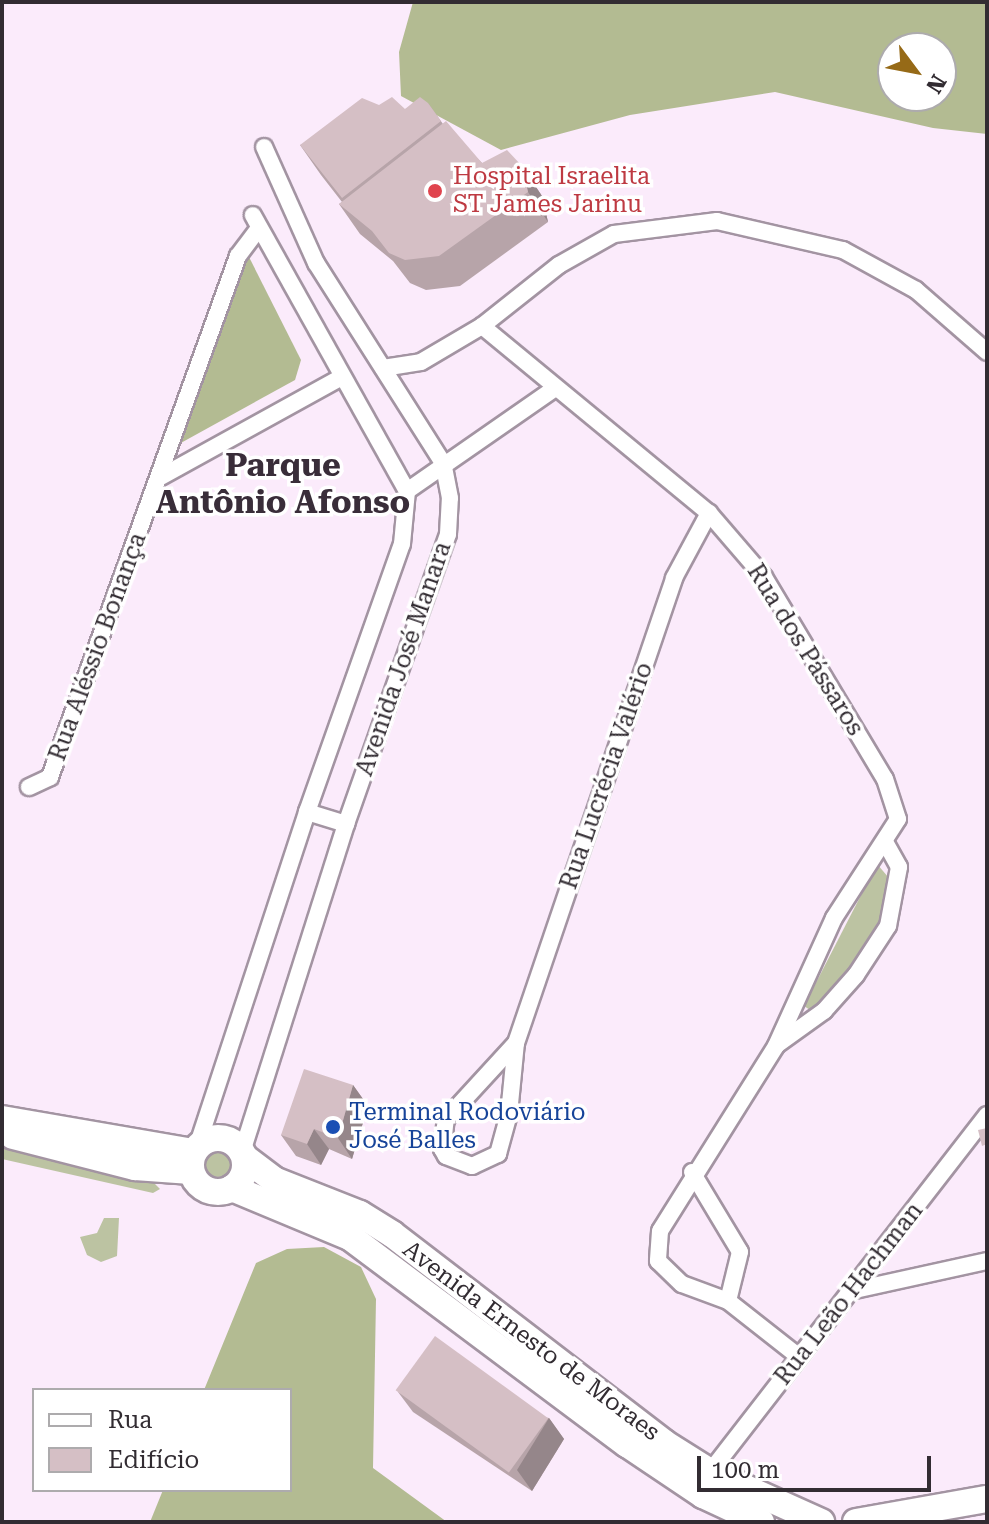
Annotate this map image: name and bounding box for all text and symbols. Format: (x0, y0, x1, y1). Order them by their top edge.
north arrow (877, 32, 957, 112)
text: N (921, 70, 951, 98)
place label: Hospital Israelita ST James Jarinu (453, 163, 650, 219)
marker: Hospital Israelita ST James Jarinu (424, 180, 446, 202)
district label: Parque Antônio Afonso (156, 447, 410, 522)
street label: Rua Aléssio Bonança (43, 529, 153, 765)
street label: Avenida José Manara (350, 538, 458, 780)
street label: Rua dos Pássaros (741, 559, 869, 741)
street label: Rua Lucrécia Valério (555, 659, 659, 893)
place label: Terminal Rodoviário José Balles (349, 1099, 586, 1155)
marker: Terminal Rodoviário José Balles (324, 1118, 342, 1136)
street label: Rua Leão Hachman (769, 1197, 929, 1391)
street label: Avenida Ernesto de Moraes (397, 1235, 665, 1447)
legend (32, 1388, 292, 1492)
text: Rua (108, 1406, 152, 1434)
scale bar (701, 1440, 935, 1490)
text: Edifício (108, 1446, 199, 1474)
text: 100 m (711, 1456, 779, 1484)

